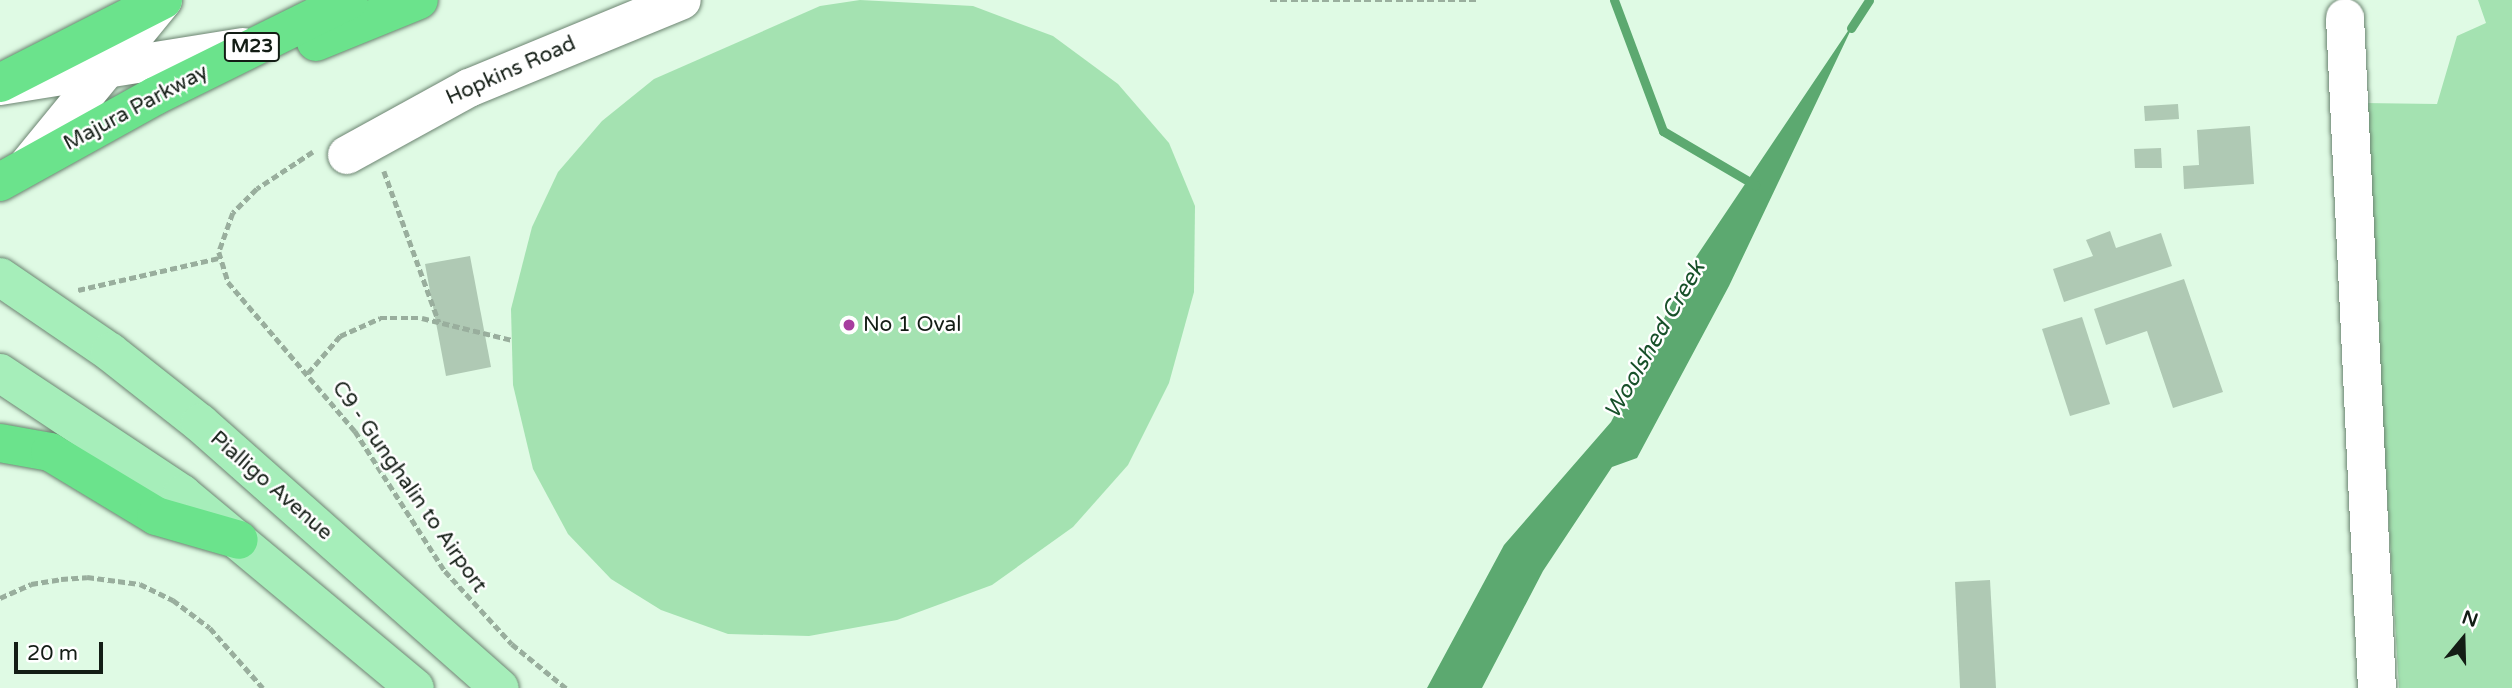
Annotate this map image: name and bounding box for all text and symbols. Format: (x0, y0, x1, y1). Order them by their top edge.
street label: Hopkins Road (442, 31, 580, 111)
road number: M23 (222, 32, 282, 62)
street label: Majura Parkway (60, 59, 212, 157)
water label: Woolshed Creek (1599, 256, 1711, 424)
place label: No 1 Oval (863, 312, 962, 338)
marker: No 1 Oval (841, 317, 857, 333)
street label: C9 - Gunghalin to Airport (326, 376, 492, 598)
street label: Pialligo Avenue (205, 426, 337, 546)
north arrow (2428, 604, 2498, 674)
text: N (2459, 606, 2481, 632)
scale bar (18, 628, 107, 672)
text: 20 m (27, 641, 78, 666)

